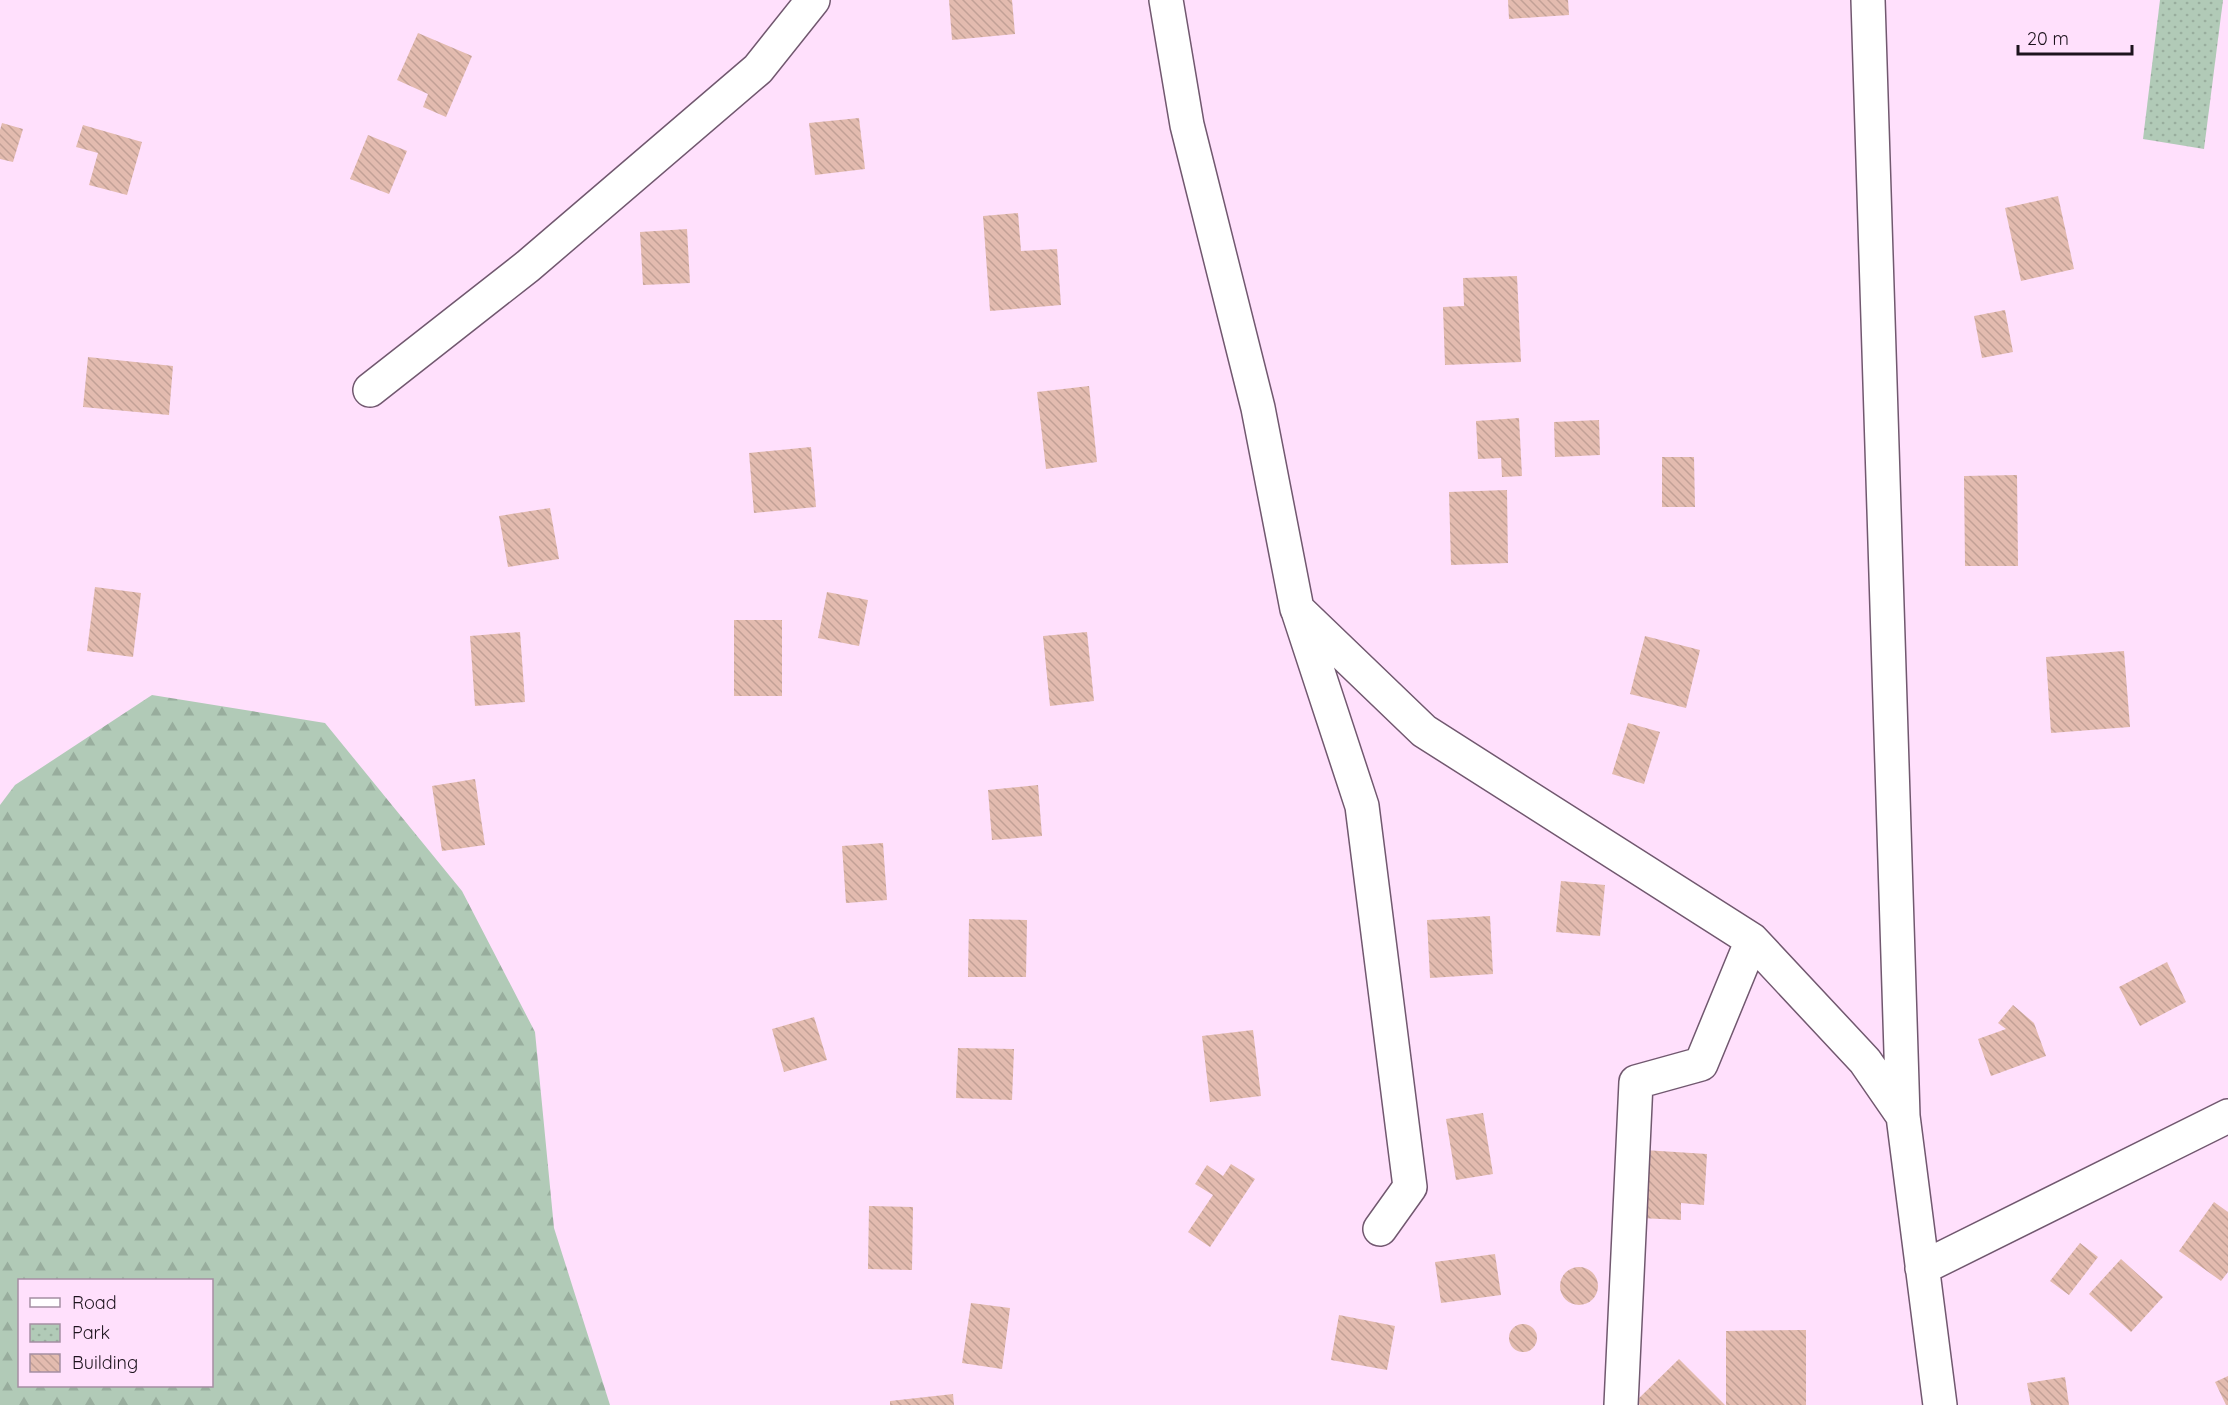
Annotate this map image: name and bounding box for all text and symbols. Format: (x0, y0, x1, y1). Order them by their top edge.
scale bar (2018, 18, 2132, 56)
text: 20 m (2027, 27, 2069, 50)
legend (18, 1279, 213, 1387)
text: Road (72, 1291, 117, 1314)
text: Park (72, 1321, 110, 1344)
text: Building (72, 1351, 138, 1374)

